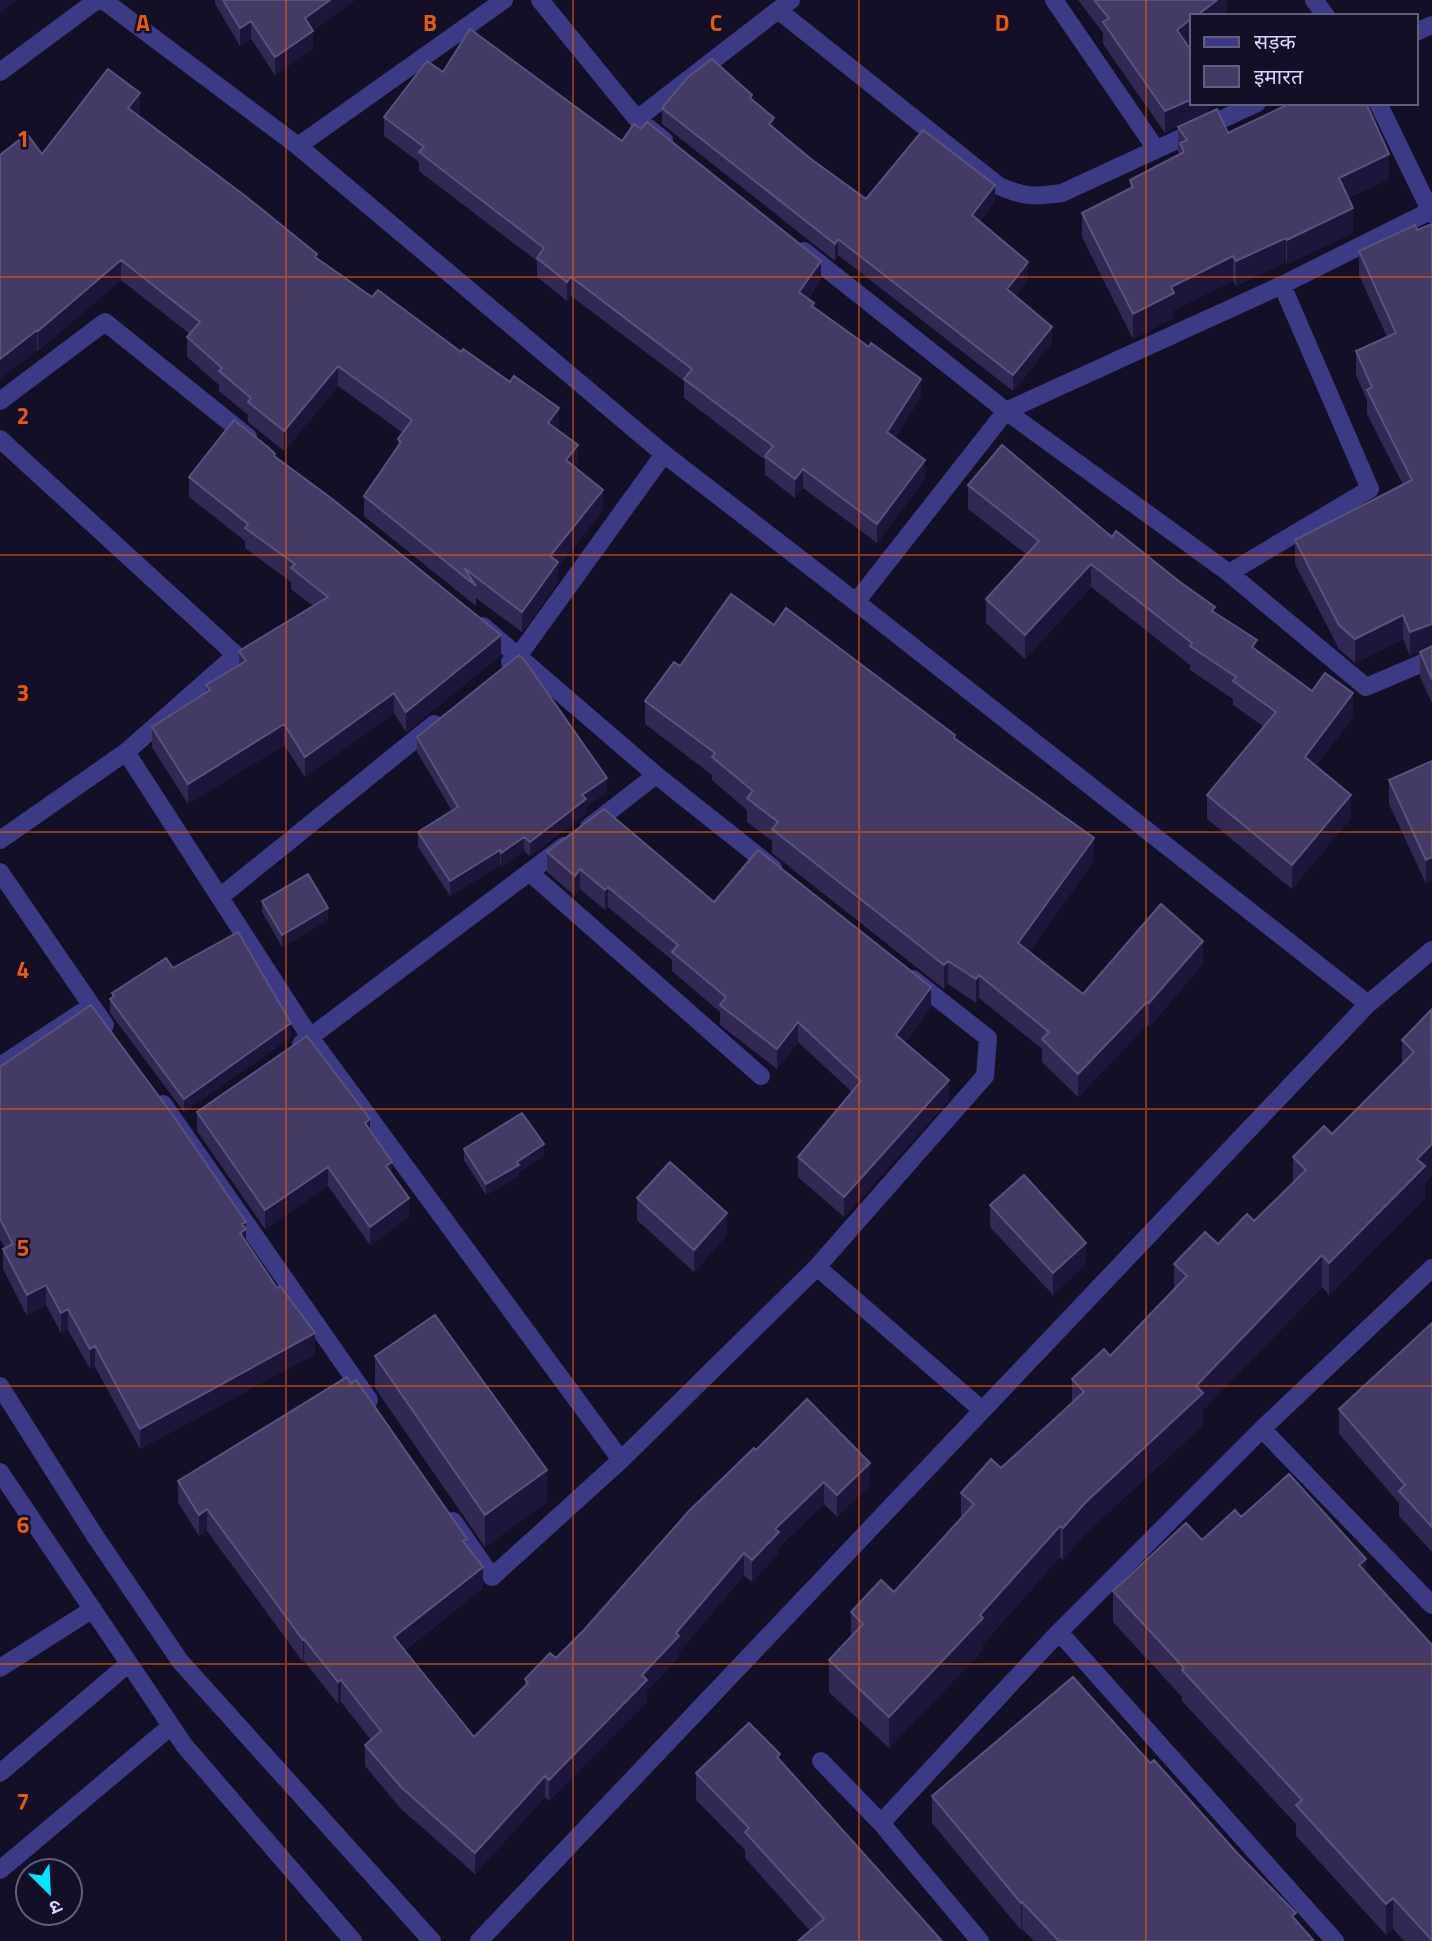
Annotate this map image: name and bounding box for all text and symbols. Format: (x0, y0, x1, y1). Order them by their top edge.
text: A (136, 5, 150, 40)
text: B (423, 5, 437, 40)
text: C (710, 5, 722, 40)
text: D (995, 5, 1009, 40)
legend (1190, 14, 1418, 105)
text: सड़क (1254, 25, 1296, 57)
text: इमारत (1254, 60, 1304, 92)
text: 1 (17, 121, 29, 156)
text: 2 (17, 398, 29, 433)
text: 3 (17, 675, 29, 710)
text: 4 (17, 952, 29, 987)
text: 5 (17, 1230, 29, 1265)
text: 6 (17, 1507, 30, 1542)
text: 7 (17, 1784, 29, 1819)
north arrow (14, 1857, 84, 1927)
text: उ (44, 1892, 67, 1924)

